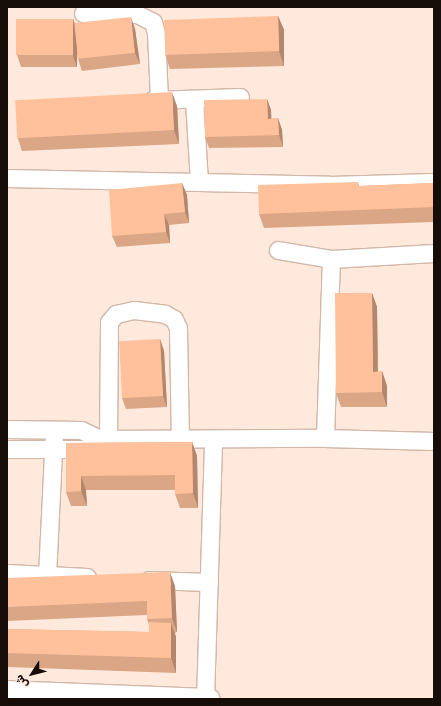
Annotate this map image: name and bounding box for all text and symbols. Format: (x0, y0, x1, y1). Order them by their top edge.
north arrow (12, 654, 52, 694)
text: ش (13, 672, 31, 691)

